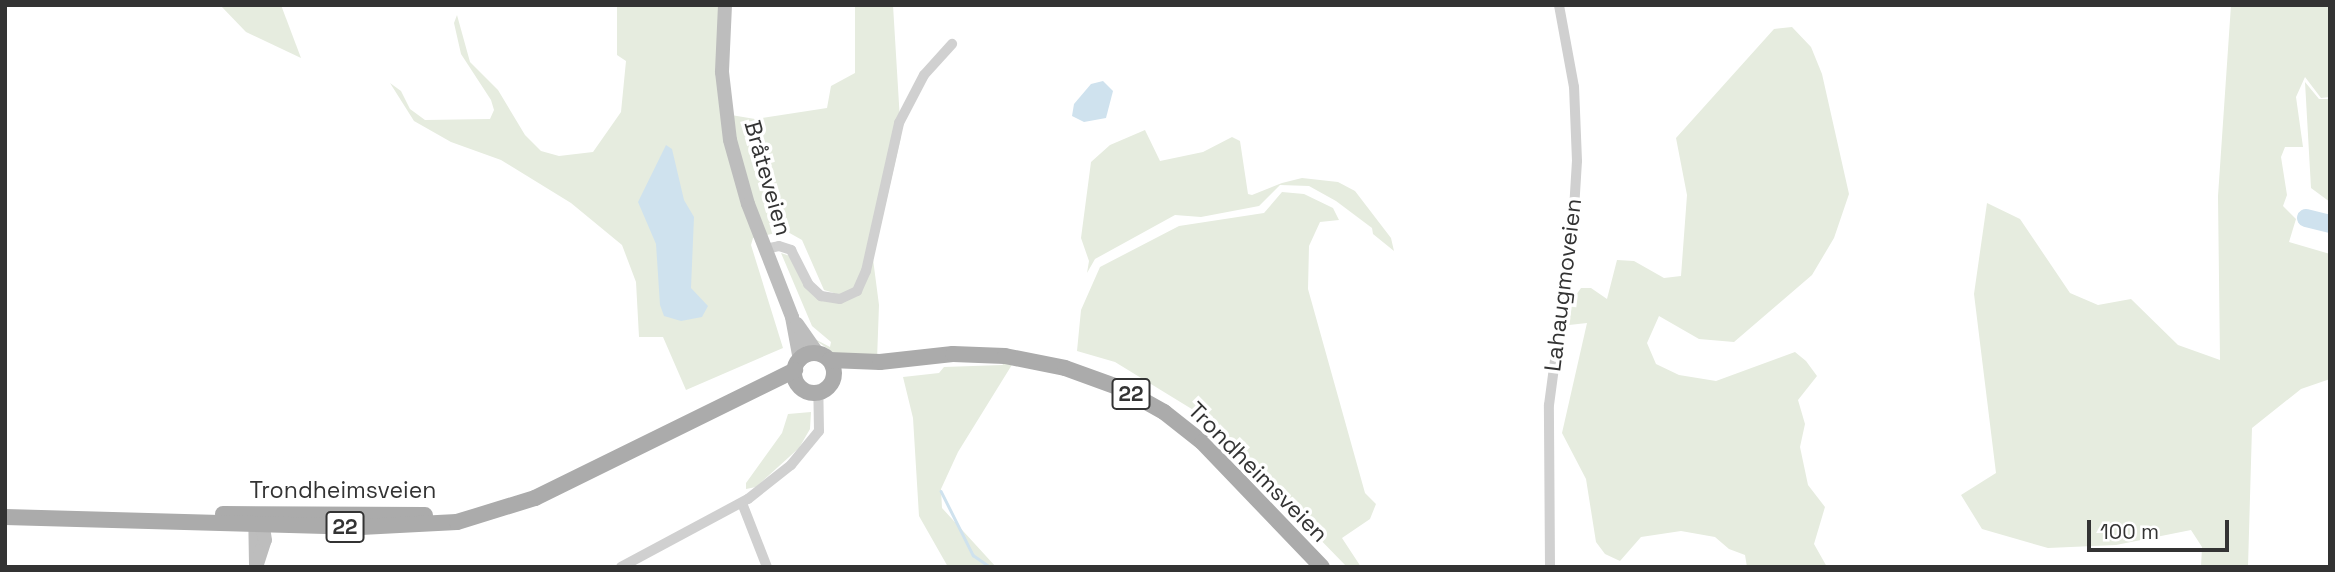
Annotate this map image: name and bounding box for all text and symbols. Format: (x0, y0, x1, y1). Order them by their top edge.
street label: Bråteveien (738, 117, 798, 239)
street label: Lahaugmoveien (1539, 197, 1587, 373)
road number: 22 (1110, 376, 1152, 412)
street label: Trondheimsveien (1182, 396, 1334, 548)
street label: Trondheimsveien (250, 476, 436, 504)
scale bar (2090, 505, 2232, 550)
road number: 22 (324, 510, 366, 544)
text: 100 m (2100, 518, 2159, 545)

